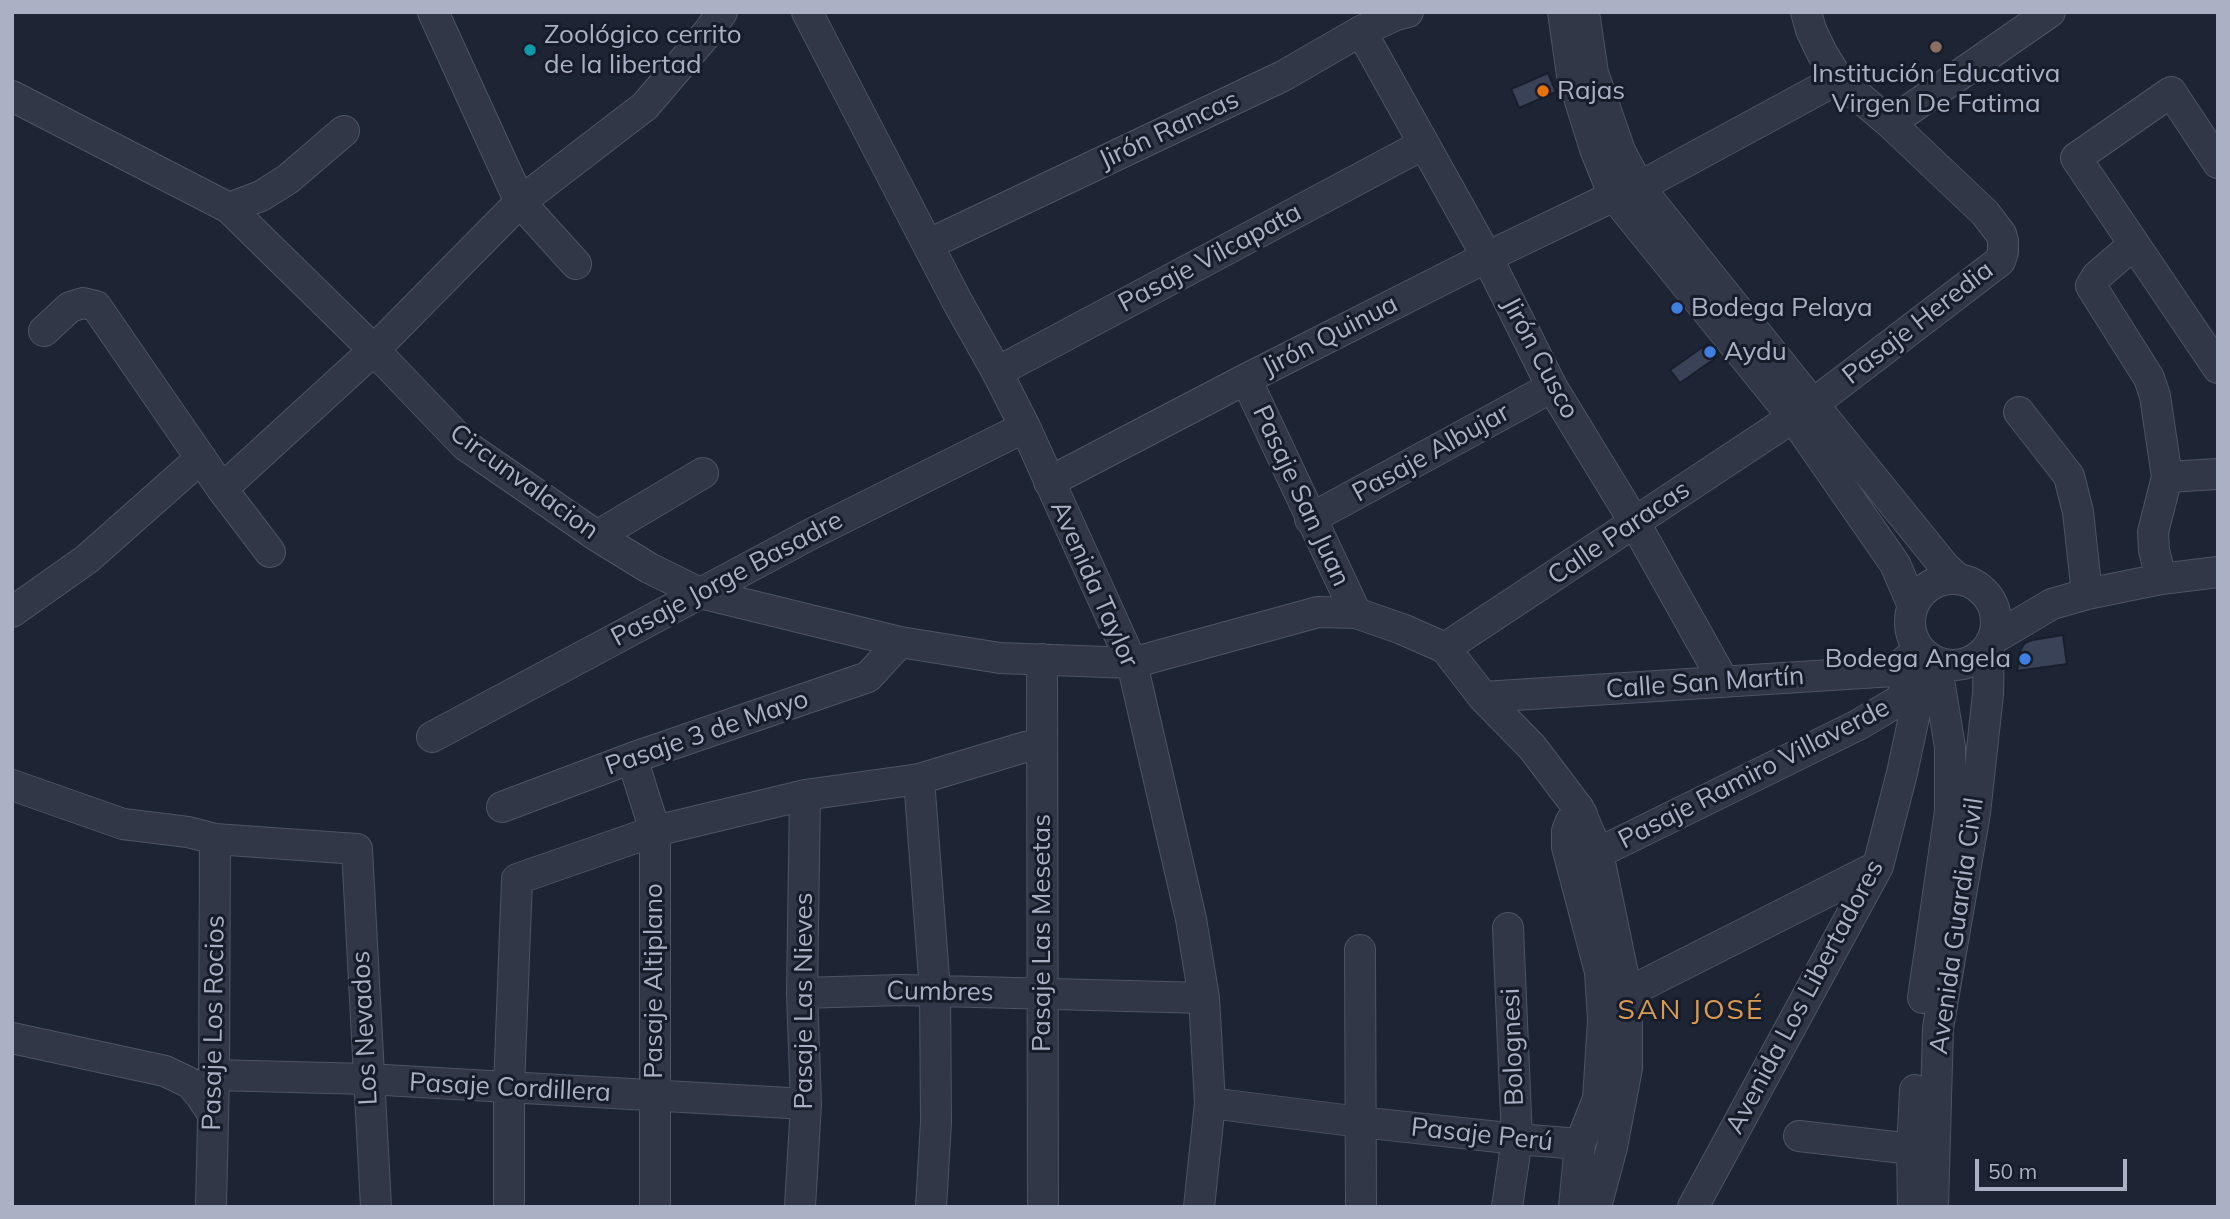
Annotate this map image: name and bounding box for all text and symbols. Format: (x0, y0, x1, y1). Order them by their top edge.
place label: Zoológico cerrito de la libertad (544, 19, 742, 80)
marker: Institución Educativa Virgen De Fatima (1928, 39, 1944, 55)
marker: Zoológico cerrito de la libertad (522, 42, 538, 58)
place label: Institución Educativa Virgen De Fatima (1812, 58, 2060, 119)
place label: Rajas (1557, 75, 1625, 107)
marker: Rajas (1535, 83, 1551, 99)
street label: Jirón Rancas (1094, 84, 1244, 176)
street label: Pasaje Vilcapata (1113, 197, 1307, 319)
street label: Pasaje Heredia (1837, 255, 1999, 391)
street label: Jirón Quinua (1257, 289, 1403, 383)
street label: Jirón Cusco (1495, 292, 1585, 424)
place label: Bodega Pelaya (1691, 292, 1873, 324)
marker: Bodega Pelaya (1669, 300, 1685, 316)
place label: Aydu (1724, 336, 1787, 368)
marker: Aydu (1702, 344, 1718, 360)
street label: Pasaje Albujar (1347, 397, 1515, 509)
street label: Pasaje San Juan (1246, 401, 1356, 591)
street label: Circunvalacion (444, 418, 604, 546)
street label: Calle Paracas (1542, 474, 1696, 592)
street label: Avenida Taylor (1043, 496, 1145, 672)
street label: Pasaje Jorge Basadre (606, 505, 848, 653)
place label: Bodega Angela (1825, 643, 2011, 675)
marker: Bodega Angela (2017, 651, 2033, 667)
street label: Calle San Martín (1605, 661, 1805, 705)
street label: Pasaje 3 de Mayo (601, 684, 813, 782)
street label: Pasaje Ramiro Villaverde (1613, 692, 1895, 856)
street label: Avenida Guardia Civil (1924, 796, 1990, 1056)
street label: Pasaje Las Mesetas (1026, 814, 1058, 1052)
street label: Avenida Los Libertadores (1719, 855, 1891, 1139)
street label: Pasaje Altiplano (638, 883, 670, 1079)
street label: Pasaje Las Nieves (788, 892, 820, 1110)
street label: Pasaje Los Rocios (197, 915, 231, 1131)
street label: Los Nevados (345, 950, 385, 1106)
street label: Cumbres (886, 975, 994, 1009)
street label: Bolognesi (1495, 988, 1531, 1106)
district label: SAN JOSÉ (1619, 994, 1763, 1028)
street label: Pasaje Cordillera (408, 1067, 612, 1109)
street label: Pasaje Perú (1410, 1112, 1554, 1158)
scale bar (1978, 1146, 2130, 1190)
text: 50 m (1988, 1158, 2037, 1184)

